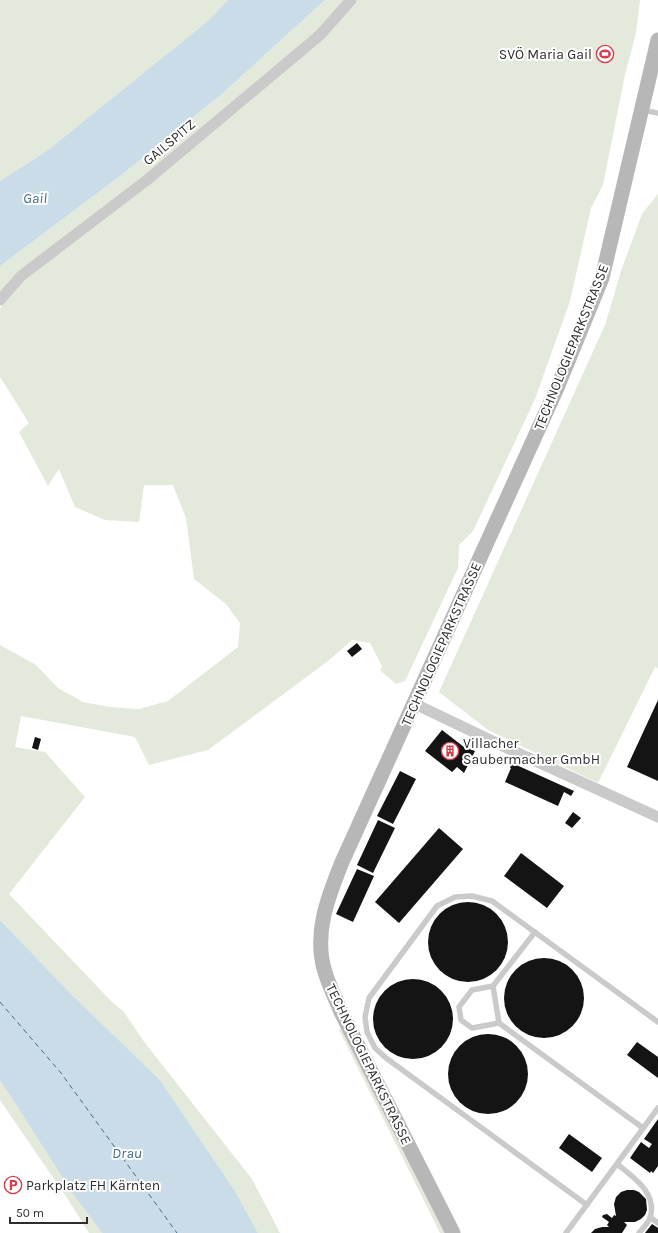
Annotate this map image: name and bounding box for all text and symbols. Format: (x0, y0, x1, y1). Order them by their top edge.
sports icon: SVÖ Maria Gail (595, 44, 615, 64)
place label: SVÖ Maria Gail (499, 46, 592, 63)
street label: GAILSPITZ (140, 116, 199, 169)
water label: Gail (23, 189, 47, 207)
street label: TECHNOLOGIEPARKSTRASSE (530, 262, 613, 432)
street label: TECHNOLOGIEPARKSTRASSE (398, 560, 485, 729)
place label: Villacher Saubermacher GmbH (463, 735, 600, 768)
building icon: Villacher Saubermacher GmbH (440, 741, 460, 761)
street label: TECHNOLOGIEPARKSTRASSE (322, 981, 415, 1148)
water label: Drau (112, 1144, 142, 1162)
parking icon: Parkplatz FH Kärnten (3, 1175, 23, 1195)
place label: Parkplatz FH Kärnten (26, 1177, 160, 1194)
scale bar (10, 1199, 87, 1225)
text: 50 m (16, 1206, 44, 1220)

